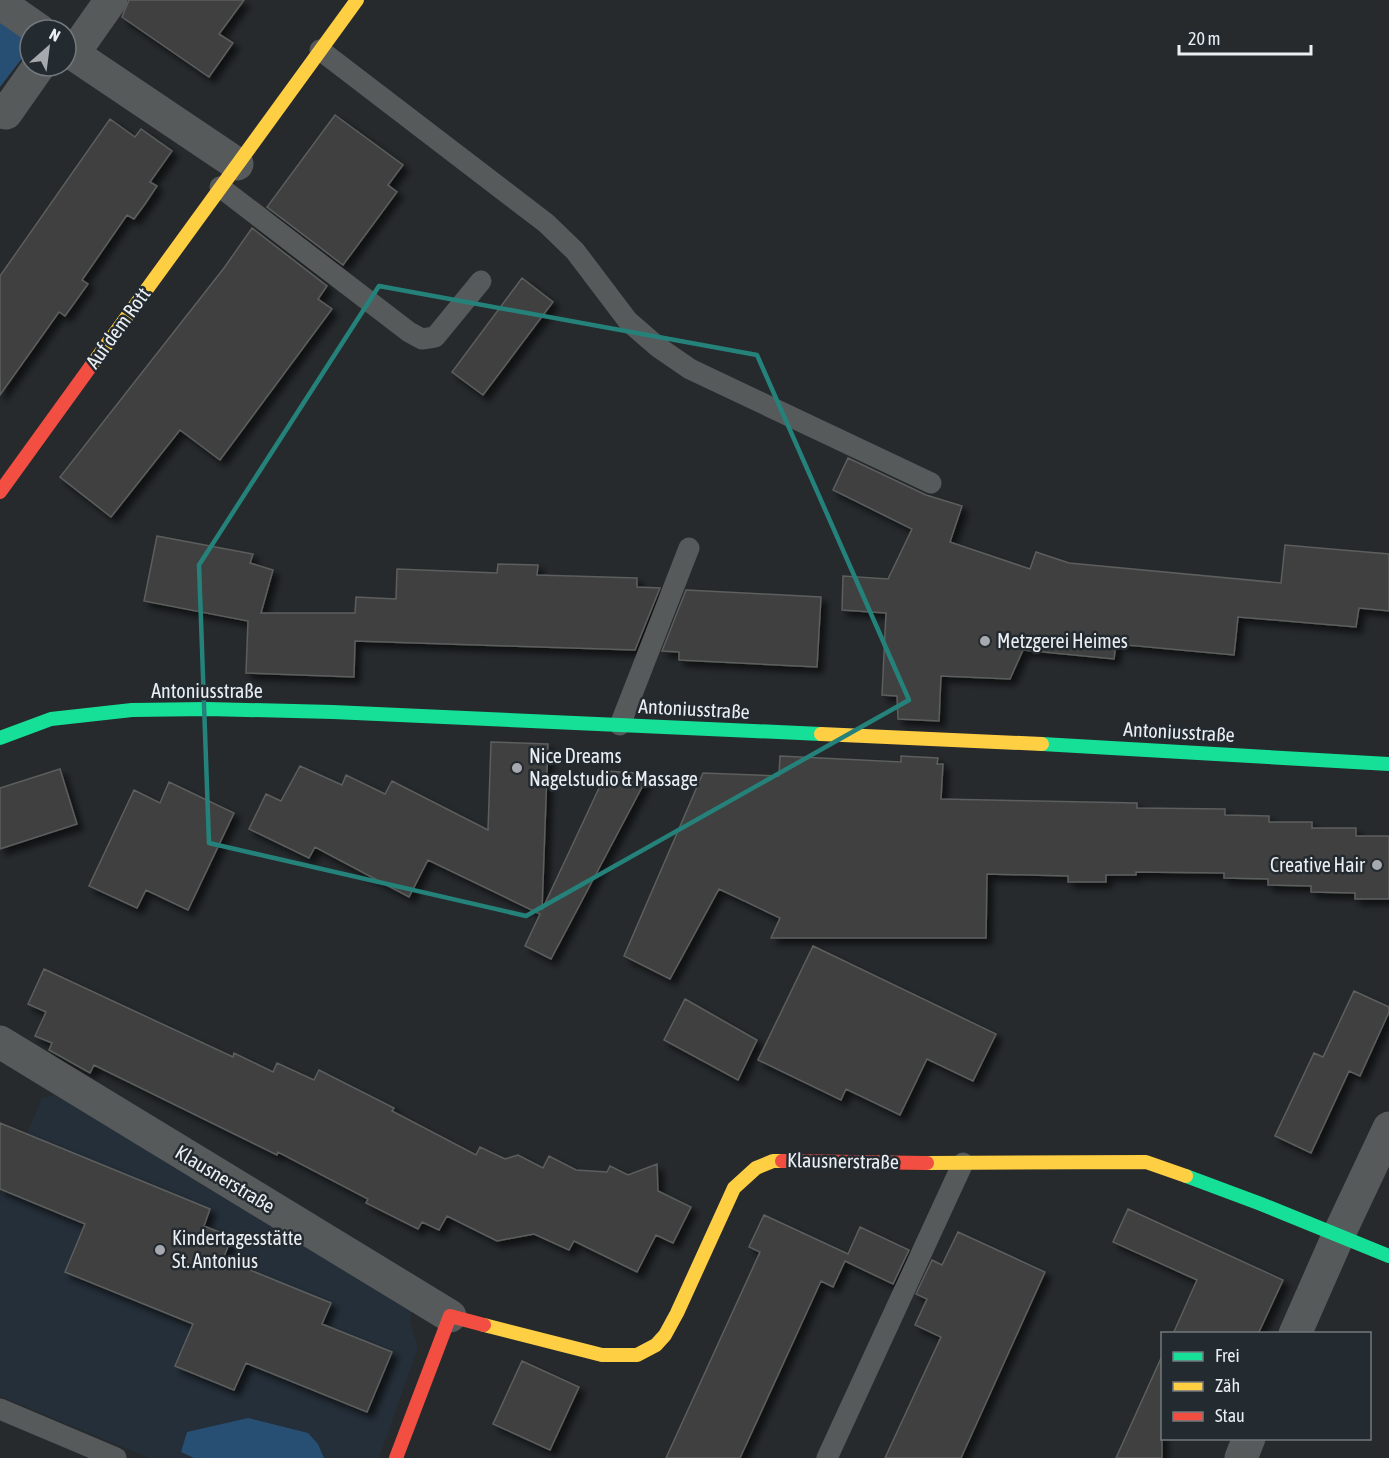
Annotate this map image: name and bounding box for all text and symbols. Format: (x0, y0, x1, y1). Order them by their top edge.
north arrow (18, 18, 78, 78)
scale bar (1179, 18, 1311, 56)
text: N (47, 25, 63, 45)
text: 20 m (1188, 28, 1220, 49)
street label: Auf dem Rott (81, 283, 155, 373)
place label: Metzgerei Heimes (997, 629, 1128, 652)
marker: Metzgerei Heimes (978, 634, 992, 648)
street label: Antoniusstraße (151, 679, 263, 702)
street label: Antoniusstraße (638, 694, 750, 723)
street label: Antoniusstraße (1123, 717, 1235, 746)
place label: Nice Dreams Nagelstudio & Massage (529, 744, 698, 790)
marker: Nice Dreams Nagelstudio & Massage (510, 761, 524, 775)
place label: Creative Hair (1270, 853, 1366, 876)
marker: Creative Hair (1370, 858, 1384, 872)
street label: Klausnerstraße (171, 1140, 279, 1217)
street label: Klausnerstraße (787, 1148, 899, 1173)
place label: Kindertagesstätte St. Antonius (172, 1226, 302, 1272)
marker: Kindertagesstätte St. Antonius (153, 1243, 167, 1257)
legend (1161, 1332, 1371, 1440)
text: Frei (1215, 1345, 1240, 1366)
text: Zäh (1215, 1375, 1240, 1396)
text: Stau (1215, 1405, 1245, 1426)

